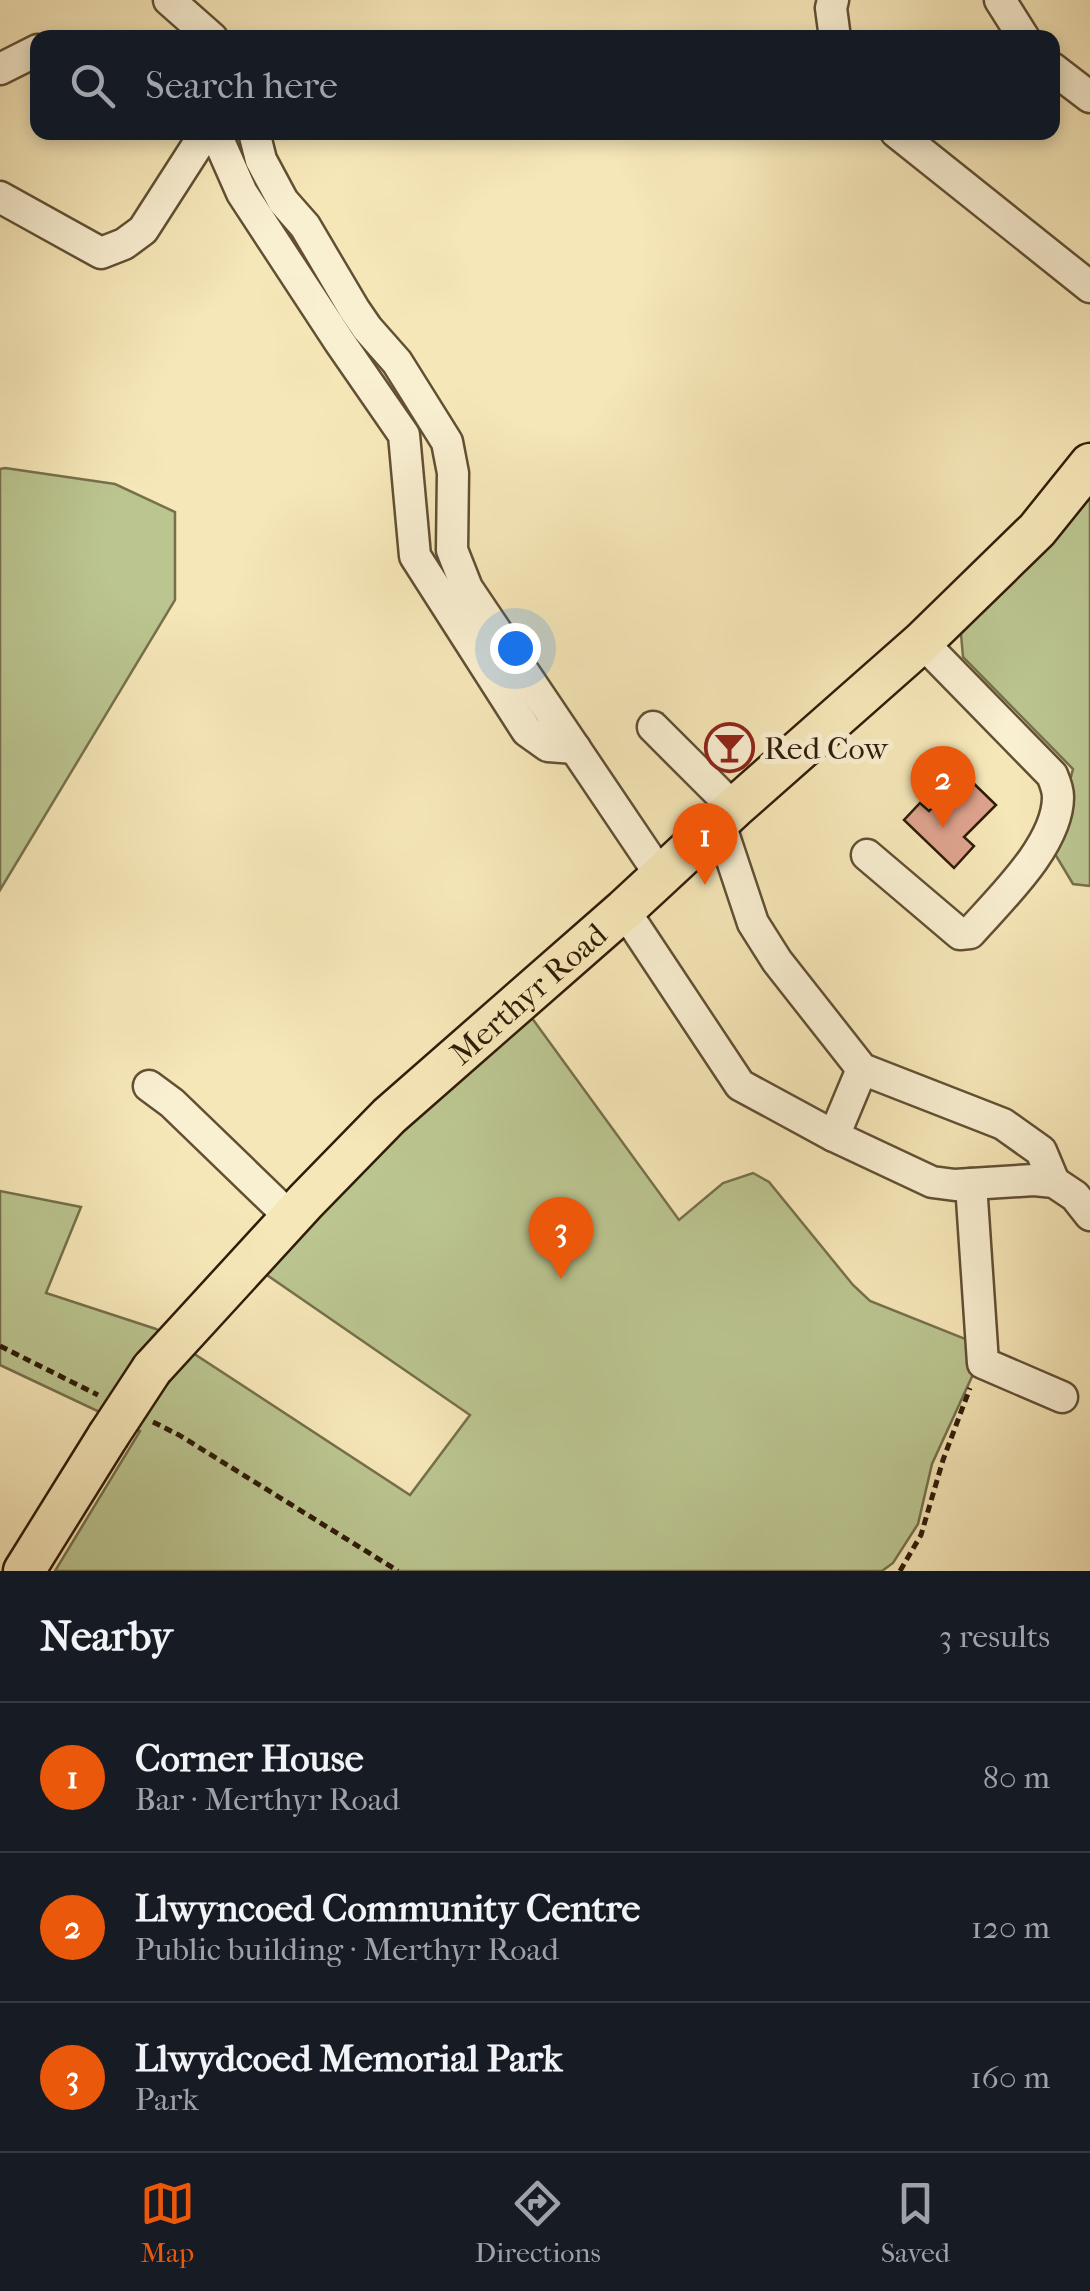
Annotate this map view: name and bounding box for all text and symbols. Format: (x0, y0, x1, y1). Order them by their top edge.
search box (30, 30, 1060, 140)
icon: search (65, 58, 120, 113)
text: Search here (145, 63, 338, 108)
your location (490, 623, 541, 674)
bar icon: Red Cow (703, 722, 755, 774)
place label: Red Cow (764, 730, 889, 767)
pin: 2 (910, 746, 976, 828)
pin: 1 (672, 802, 738, 885)
street label: Merthyr Road (443, 915, 615, 1073)
pin: 3 (528, 1196, 594, 1279)
text: Nearby (40, 1612, 172, 1661)
text: 3 results (939, 1618, 1050, 1655)
text: Corner House (135, 1736, 364, 1781)
text: 1 (67, 1759, 78, 1796)
text: 80 m (983, 1759, 1050, 1796)
text: Bar · Merthyr Road (135, 1781, 400, 1818)
text: Llwyncoed Community Centre (135, 1886, 640, 1931)
text: 2 (64, 1909, 81, 1946)
text: 120 m (971, 1909, 1050, 1946)
text: Public building · Merthyr Road (135, 1931, 559, 1968)
text: Llwydcoed Memorial Park (135, 2036, 562, 2081)
text: 3 (66, 2059, 79, 2096)
text: 160 m (970, 2059, 1050, 2096)
text: Park (135, 2081, 199, 2118)
tab: Map (140, 2176, 195, 2269)
tab: Directions (475, 2176, 601, 2269)
tab: Saved (881, 2176, 950, 2269)

